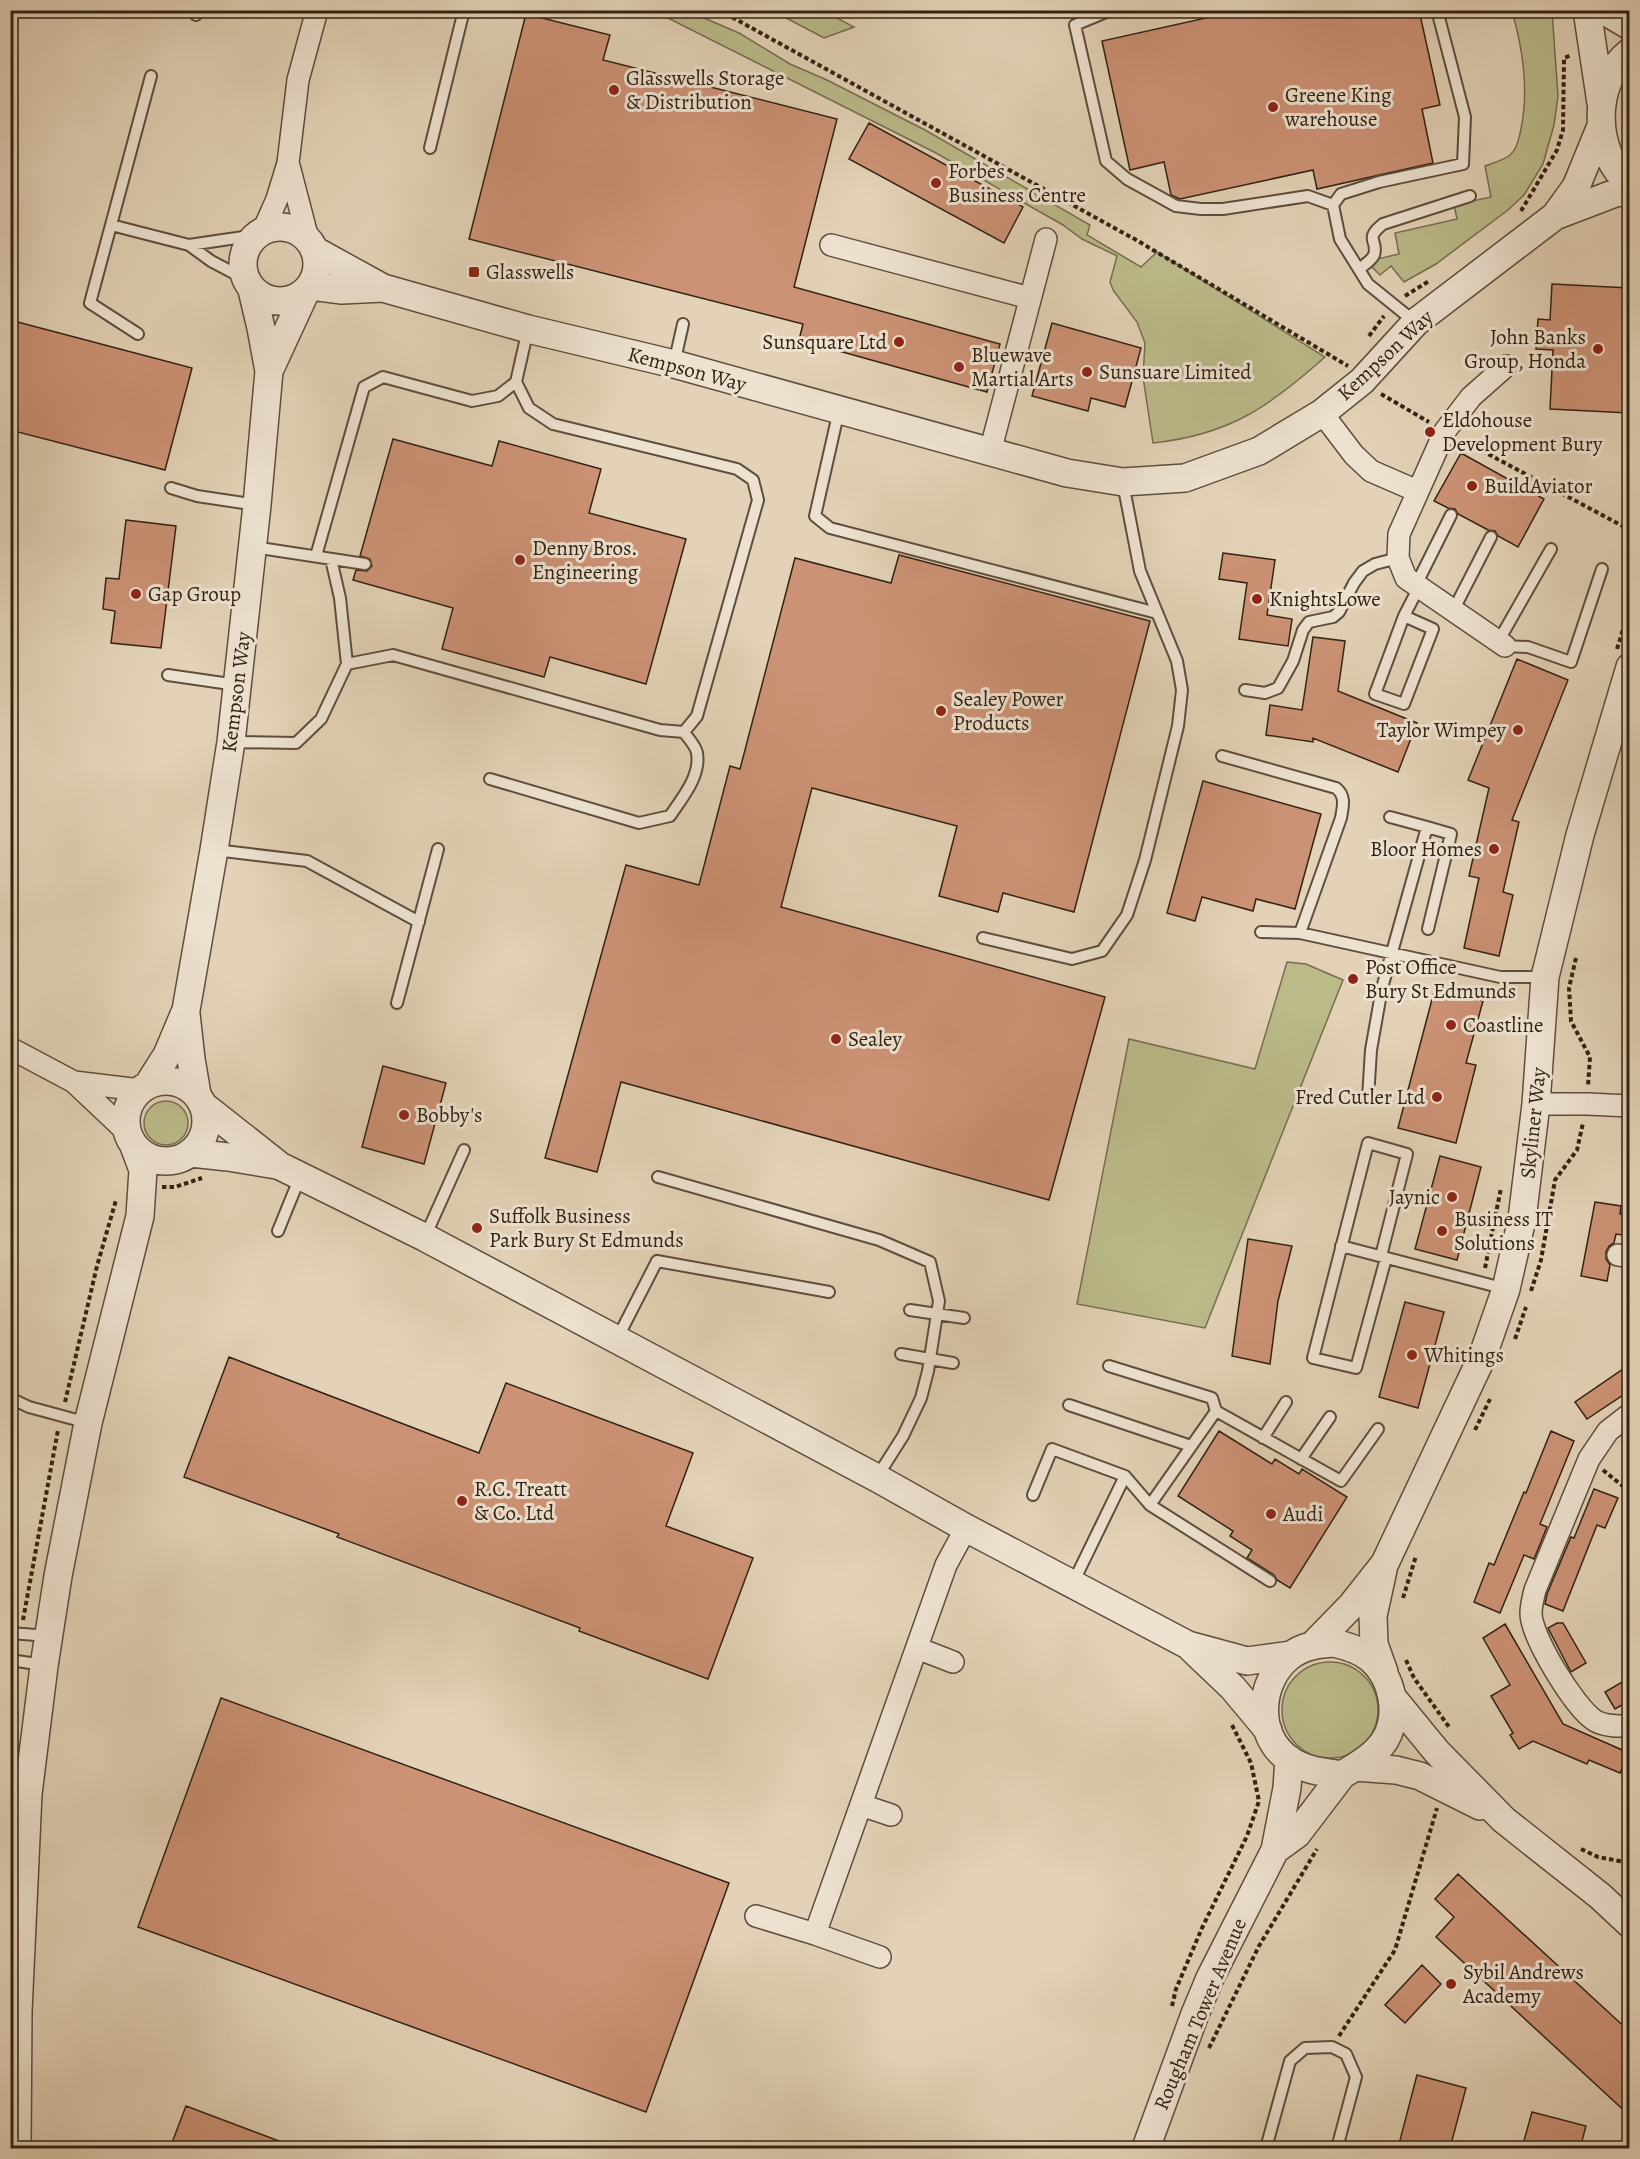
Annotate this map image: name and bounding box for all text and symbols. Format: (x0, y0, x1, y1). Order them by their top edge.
place label: Glasswells Storage & Distribution (626, 64, 784, 116)
place label: Greene King warehouse (1284, 81, 1392, 133)
marker: Glasswells Storage & Distribution (607, 83, 621, 97)
marker: Greene King warehouse (1266, 100, 1280, 114)
place label: Forbes Business Centre (948, 157, 1086, 209)
marker: Forbes Business Centre (929, 176, 943, 190)
place label: Glasswells (486, 258, 574, 286)
marker: Glasswells (467, 265, 481, 279)
street label: Kempson Way (1331, 303, 1440, 407)
place label: John Banks Group, Honda (1464, 323, 1586, 375)
place label: Sunsquare Ltd (762, 328, 888, 356)
marker: Sunsquare Ltd (892, 335, 906, 349)
street label: Kempson Way (625, 340, 750, 398)
place label: Bluewave Martial Arts (971, 341, 1074, 393)
marker: John Banks Group, Honda (1591, 342, 1605, 356)
place label: Sunsuare Limited (1099, 358, 1252, 386)
marker: Bluewave Martial Arts (952, 360, 966, 374)
marker: Sunsuare Limited (1080, 365, 1094, 379)
place label: Eldohouse Development Bury (1442, 406, 1603, 458)
marker: Eldohouse Development Bury (1423, 425, 1437, 439)
place label: BuildAviator (1484, 472, 1593, 500)
marker: BuildAviator (1465, 479, 1479, 493)
place label: Denny Bros. Engineering (532, 534, 639, 586)
marker: Denny Bros. Engineering (513, 553, 527, 567)
place label: Gap Group (148, 580, 241, 608)
place label: KnightsLowe (1269, 585, 1381, 613)
marker: Gap Group (129, 587, 143, 601)
marker: KnightsLowe (1250, 592, 1264, 606)
street label: Kempson Way (215, 629, 257, 754)
place label: Sealey Power Products (953, 685, 1064, 737)
marker: Sealey Power Products (934, 704, 948, 718)
place label: Taylor Wimpey (1377, 716, 1507, 744)
marker: Taylor Wimpey (1511, 723, 1525, 737)
place label: Bloor Homes (1370, 835, 1482, 863)
marker: Bloor Homes (1487, 842, 1501, 856)
place label: Post Office Bury St Edmunds (1365, 953, 1516, 1005)
marker: Post Office Bury St Edmunds (1346, 972, 1360, 986)
place label: Coastline (1463, 1011, 1543, 1039)
marker: Coastline (1444, 1018, 1458, 1032)
place label: Sealey (848, 1025, 902, 1053)
marker: Sealey (829, 1032, 843, 1046)
street label: Skyliner Way (1513, 1065, 1553, 1180)
place label: Fred Cutler Ltd (1295, 1083, 1426, 1111)
marker: Fred Cutler Ltd (1430, 1090, 1444, 1104)
place label: Bobby's (416, 1101, 483, 1129)
marker: Bobby's (397, 1108, 411, 1122)
place label: Jaynic (1389, 1183, 1440, 1211)
marker: Jaynic (1445, 1190, 1459, 1204)
place label: Suffolk Business Park Bury St Edmunds (489, 1202, 684, 1254)
place label: Business IT Solutions (1454, 1205, 1553, 1257)
marker: Suffolk Business Park Bury St Edmunds (470, 1221, 484, 1235)
marker: Business IT Solutions (1435, 1224, 1449, 1238)
place label: Whitings (1423, 1341, 1504, 1369)
marker: Whitings (1405, 1348, 1419, 1362)
place label: R.C. Treatt & Co. Ltd (474, 1475, 567, 1527)
marker: R.C. Treatt & Co. Ltd (455, 1494, 469, 1508)
place label: Audi (1282, 1500, 1323, 1528)
marker: Audi (1264, 1507, 1278, 1521)
street label: Rougham Tower Avenue (1147, 1914, 1253, 2114)
place label: Sybil Andrews Academy (1462, 1958, 1584, 2010)
marker: Sybil Andrews Academy (1444, 1977, 1458, 1991)

